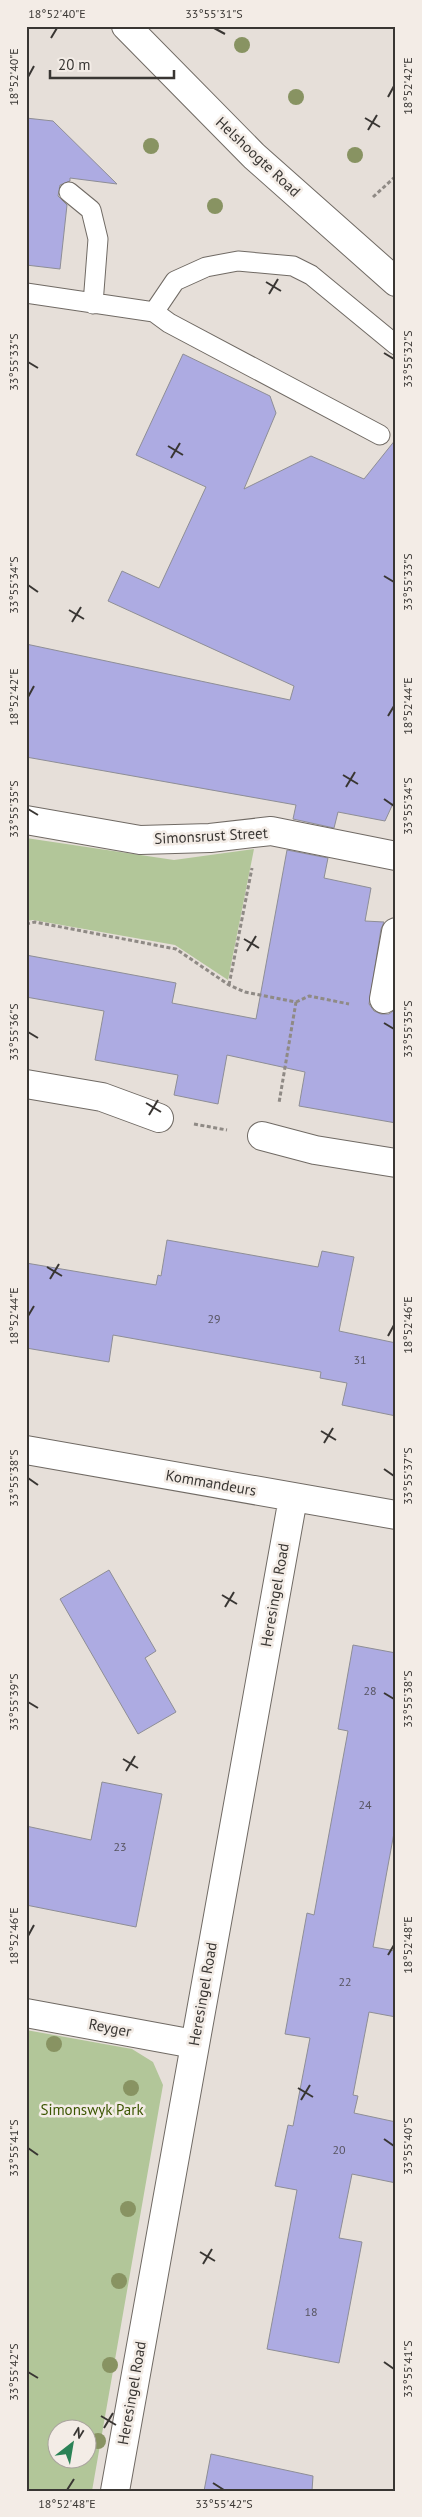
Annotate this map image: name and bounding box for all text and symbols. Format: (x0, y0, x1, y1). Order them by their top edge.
text: 18°52'40"E (28, 6, 86, 21)
text: 33°55'31"S (185, 6, 243, 21)
text: 18°52'40"E (6, 48, 21, 106)
scale bar (50, 48, 174, 80)
text: 20 m (58, 55, 91, 74)
text: 18°52'42"E (400, 57, 415, 115)
street label: Helshoogte Road (212, 113, 305, 201)
text: 33°55'32"S (400, 330, 415, 388)
text: 33°55'33"S (6, 333, 21, 391)
text: 33°55'33"S (400, 553, 415, 611)
text: 33°55'34"S (6, 556, 21, 614)
text: 18°52'42"E (6, 668, 21, 726)
text: 18°52'44"E (400, 677, 415, 735)
text: 33°55'34"S (400, 777, 415, 835)
text: 33°55'35"S (6, 780, 21, 838)
street label: Simonsrust Street (154, 823, 268, 848)
text: 33°55'35"S (400, 1000, 415, 1058)
text: 33°55'36"S (6, 1003, 21, 1061)
text: 18°52'44"E (6, 1287, 21, 1345)
text: 18°52'46"E (400, 1296, 415, 1354)
house number: 29 (207, 1311, 221, 1326)
house number: 31 (353, 1352, 367, 1367)
text: 33°55'37"S (400, 1447, 415, 1505)
text: 33°55'38"S (6, 1449, 21, 1507)
street label: Kommandeurs (164, 1465, 258, 1500)
street label: Heresingel Road (256, 1542, 293, 1648)
text: 33°55'38"S (400, 1670, 415, 1728)
text: 33°55'39"S (6, 1673, 21, 1731)
house number: 28 (363, 1683, 377, 1698)
house number: 24 (358, 1797, 372, 1812)
house number: 23 (113, 1839, 127, 1854)
text: 18°52'46"E (6, 1907, 21, 1965)
text: 18°52'48"E (400, 1916, 415, 1974)
street label: Heresingel Road (184, 1941, 221, 2047)
house number: 22 (338, 1974, 352, 1989)
street label: Reyger (87, 2014, 133, 2041)
park label: Simonswyk Park (40, 2100, 144, 2119)
text: 33°55'40"S (400, 2117, 415, 2175)
text: 33°55'41"S (6, 2119, 21, 2177)
house number: 20 (332, 2142, 346, 2157)
house number: 18 (304, 2304, 318, 2319)
street label: Heresingel Road (113, 2340, 150, 2446)
text: 33°55'41"S (400, 2340, 415, 2398)
text: 33°55'42"S (6, 2343, 21, 2401)
north arrow (48, 2420, 98, 2470)
text: N (70, 2423, 87, 2443)
text: 18°52'48"E (38, 2496, 96, 2511)
text: 33°55'42"S (195, 2496, 253, 2511)

